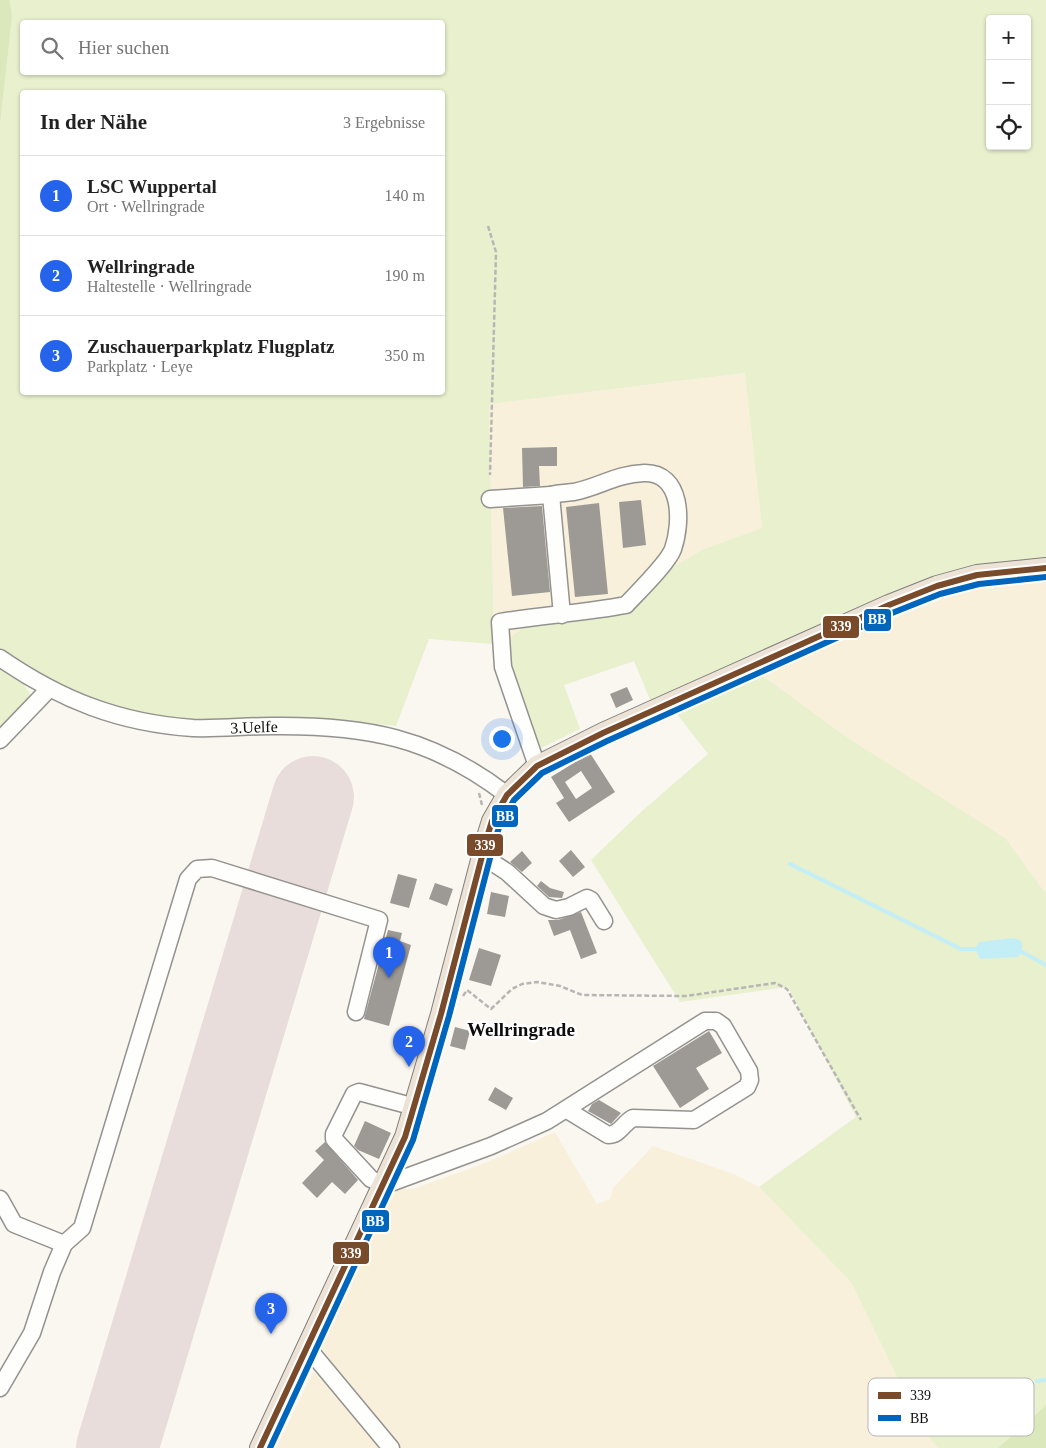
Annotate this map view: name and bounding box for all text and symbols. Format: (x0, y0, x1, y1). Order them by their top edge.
map controls (986, 15, 1031, 150)
button: + (986, 15, 1031, 60)
search box (20, 20, 445, 75)
icon: search (38, 34, 66, 62)
text: Hier suchen (78, 37, 169, 58)
button: − (986, 60, 1031, 105)
button: locate (986, 105, 1031, 150)
text: In der Nähe (40, 110, 147, 134)
text: 3 Ergebnisse (343, 114, 425, 131)
text: LSC Wuppertal (87, 176, 217, 197)
text: 1 (52, 187, 60, 204)
text: 140 m (385, 187, 425, 204)
text: Ort · Wellringrade (87, 198, 204, 215)
text: Wellringrade (87, 256, 195, 277)
text: 2 (52, 267, 60, 284)
text: 190 m (385, 267, 425, 284)
text: Haltestelle · Wellringrade (87, 278, 252, 295)
text: Zuschauerparkplatz Flugplatz (87, 336, 335, 357)
text: 3 (52, 347, 60, 364)
text: 350 m (385, 347, 425, 364)
text: Parkplatz · Leye (87, 358, 193, 375)
line badge: BB (863, 608, 892, 632)
text: BB (868, 612, 886, 627)
line badge: 339 (822, 615, 860, 639)
text: 339 (831, 619, 852, 634)
street label: 3.Uelfe (230, 717, 278, 736)
your location (489, 726, 515, 752)
line badge: BB (491, 804, 519, 828)
text: BB (496, 809, 514, 824)
line badge: 339 (466, 833, 504, 857)
text: 339 (475, 838, 496, 853)
pin: 1 (373, 937, 405, 978)
district label: Wellringrade (467, 1019, 575, 1040)
pin: 2 (393, 1026, 425, 1067)
line badge: BB (361, 1209, 390, 1233)
text: BB (366, 1214, 384, 1229)
line badge: 339 (332, 1241, 370, 1265)
text: 339 (341, 1246, 362, 1261)
pin: 3 (255, 1293, 287, 1334)
legend (868, 1378, 1034, 1436)
text: 339 (910, 1388, 931, 1403)
text: BB (910, 1411, 929, 1426)

